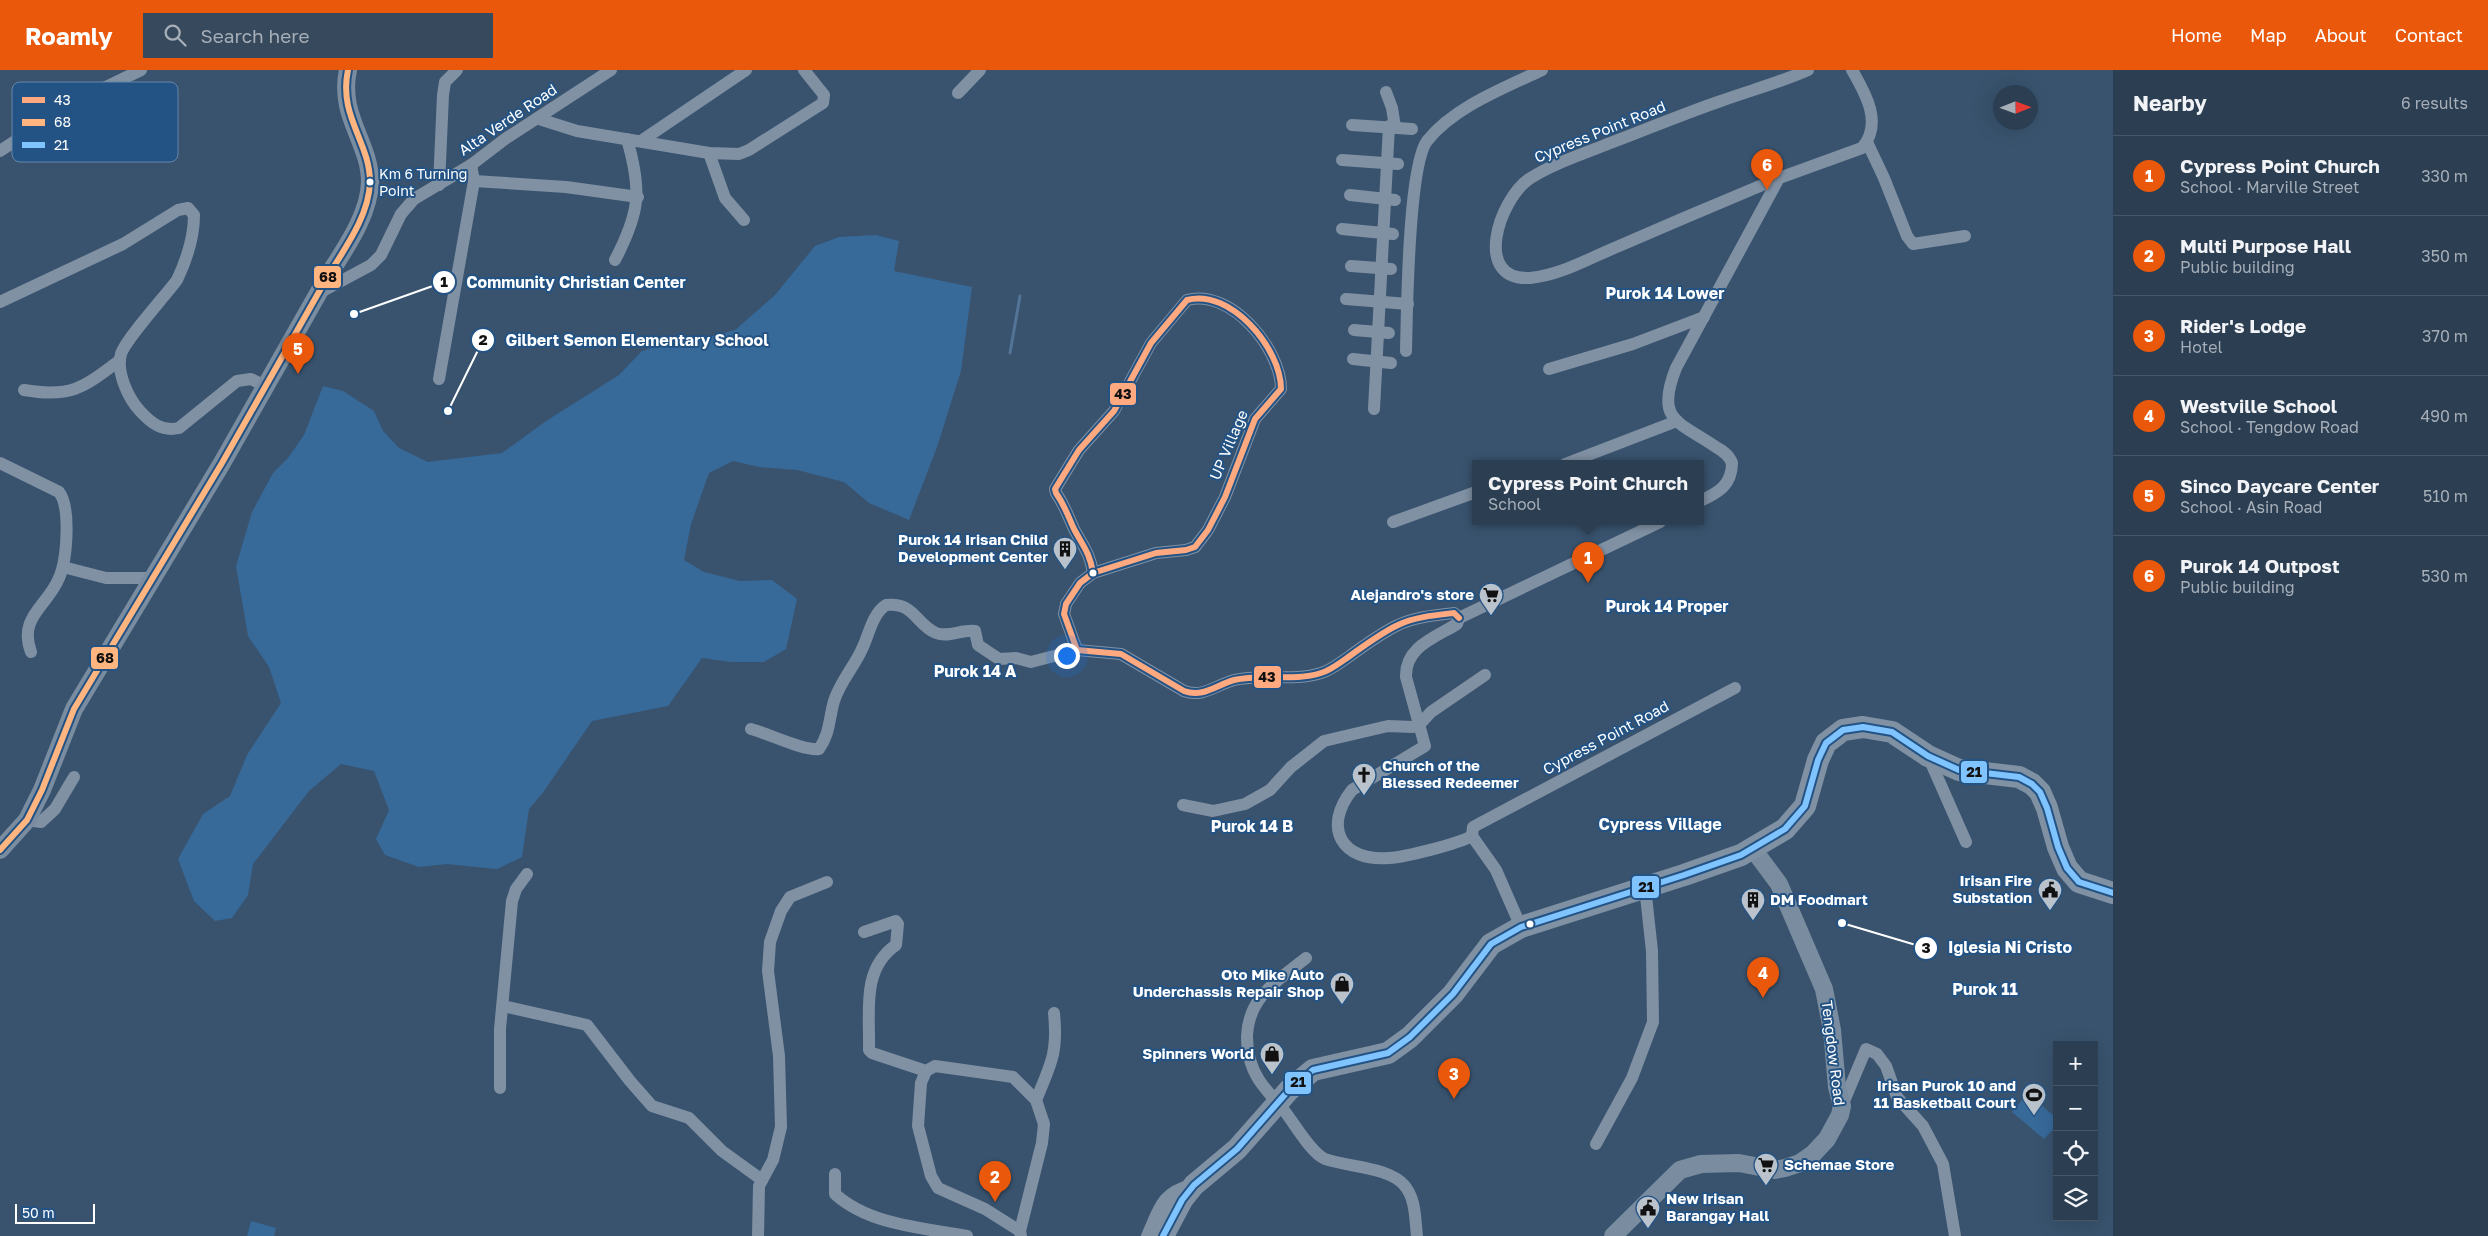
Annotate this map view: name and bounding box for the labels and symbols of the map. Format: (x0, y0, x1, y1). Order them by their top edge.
street label: Alta Verde Road (455, 80, 560, 159)
legend (12, 82, 178, 162)
north arrow (1993, 85, 2038, 130)
text: 43 (54, 91, 71, 108)
street label: Cypress Point Road (1531, 96, 1668, 166)
text: 68 (54, 113, 71, 130)
text: 21 (54, 136, 69, 153)
pin: 6 (1751, 149, 1783, 190)
place label: Km 6 Turning Point (379, 165, 467, 199)
marker: Km 6 Turning Point (365, 177, 375, 187)
line badge: 68 (313, 265, 342, 289)
callout: Community Christian Center (431, 267, 696, 298)
text: 68 (319, 268, 337, 285)
text: 1 (440, 272, 448, 290)
text: Community Christian Center (466, 272, 686, 292)
district label: Purok 14 Lower (1606, 283, 1724, 303)
callout: Gilbert Semon Elementary School (471, 325, 779, 356)
text: 2 (478, 330, 488, 348)
text: Gilbert Semon Elementary School (505, 330, 769, 350)
pin: 5 (282, 333, 314, 374)
line badge: 43 (1109, 382, 1137, 406)
text: 43 (1114, 385, 1132, 402)
street label: UP Village (1205, 406, 1251, 482)
place label: Purok 14 Irisan Child Development Center (898, 530, 1048, 565)
building icon: Purok 14 Irisan Child Development Center (1052, 536, 1078, 570)
pin: 1 (1572, 542, 1604, 583)
unlabelled marker (1088, 568, 1098, 578)
supermarket icon: Alejandro's store (1478, 582, 1504, 616)
place label: Alejandro's store (1351, 585, 1474, 603)
district label: Purok 14 Proper (1605, 596, 1729, 616)
your location (1054, 643, 1080, 669)
line badge: 68 (90, 646, 119, 670)
text: 68 (96, 649, 114, 666)
district label: Purok 14 A (934, 661, 1017, 681)
line badge: 43 (1253, 665, 1282, 689)
text: 43 (1258, 668, 1276, 685)
street label: Cypress Point Road (1539, 696, 1672, 778)
place label: Church of the Blessed Redeemer (1382, 756, 1519, 791)
line badge: 21 (1960, 760, 1988, 784)
church icon: Church of the Blessed Redeemer (1351, 762, 1377, 796)
text: 21 (1966, 763, 1982, 780)
district label: Cypress Village (1598, 814, 1722, 834)
district label: Purok 14 B (1211, 816, 1293, 836)
place label: Irisan Fire Substation (1953, 871, 2032, 906)
line badge: 21 (1631, 875, 1660, 899)
public building icon: Irisan Fire Substation (2037, 877, 2063, 911)
text: 21 (1638, 878, 1654, 895)
building icon: DM Foodmart (1740, 887, 1766, 921)
place label: DM Foodmart (1770, 890, 1868, 908)
unlabelled marker (1525, 919, 1535, 929)
callout: Iglesia Ni Cristo (1913, 932, 2082, 963)
text: Iglesia Ni Cristo (1948, 937, 2072, 957)
text: 3 (1921, 938, 1931, 956)
pin: 4 (1747, 957, 1779, 998)
place label: Oto Mike Auto Underchassis Repair Shop (1133, 965, 1324, 1000)
shop icon: Oto Mike Auto Underchassis Repair Shop (1329, 971, 1355, 1005)
district label: Purok 11 (1952, 979, 2018, 999)
street label: Tengdow Road (1819, 999, 1849, 1106)
shop icon: Spinners World (1259, 1041, 1285, 1075)
place label: Spinners World (1142, 1044, 1254, 1062)
pin: 3 (1438, 1058, 1470, 1099)
line badge: 21 (1284, 1071, 1312, 1095)
text: 21 (1290, 1073, 1306, 1090)
place label: Irisan Purok 10 and 11 Basketball Court (1873, 1076, 2016, 1111)
sports icon: Irisan Purok 10 and 11 Basketball Court (2021, 1082, 2047, 1116)
supermarket icon: Schemae Store (1753, 1152, 1779, 1186)
place label: Schemae Store (1784, 1155, 1895, 1173)
pin: 2 (979, 1161, 1011, 1202)
place label: New Irisan Barangay Hall (1666, 1189, 1769, 1224)
public building icon: New Irisan Barangay Hall (1635, 1195, 1661, 1229)
scale bar (15, 1201, 95, 1224)

